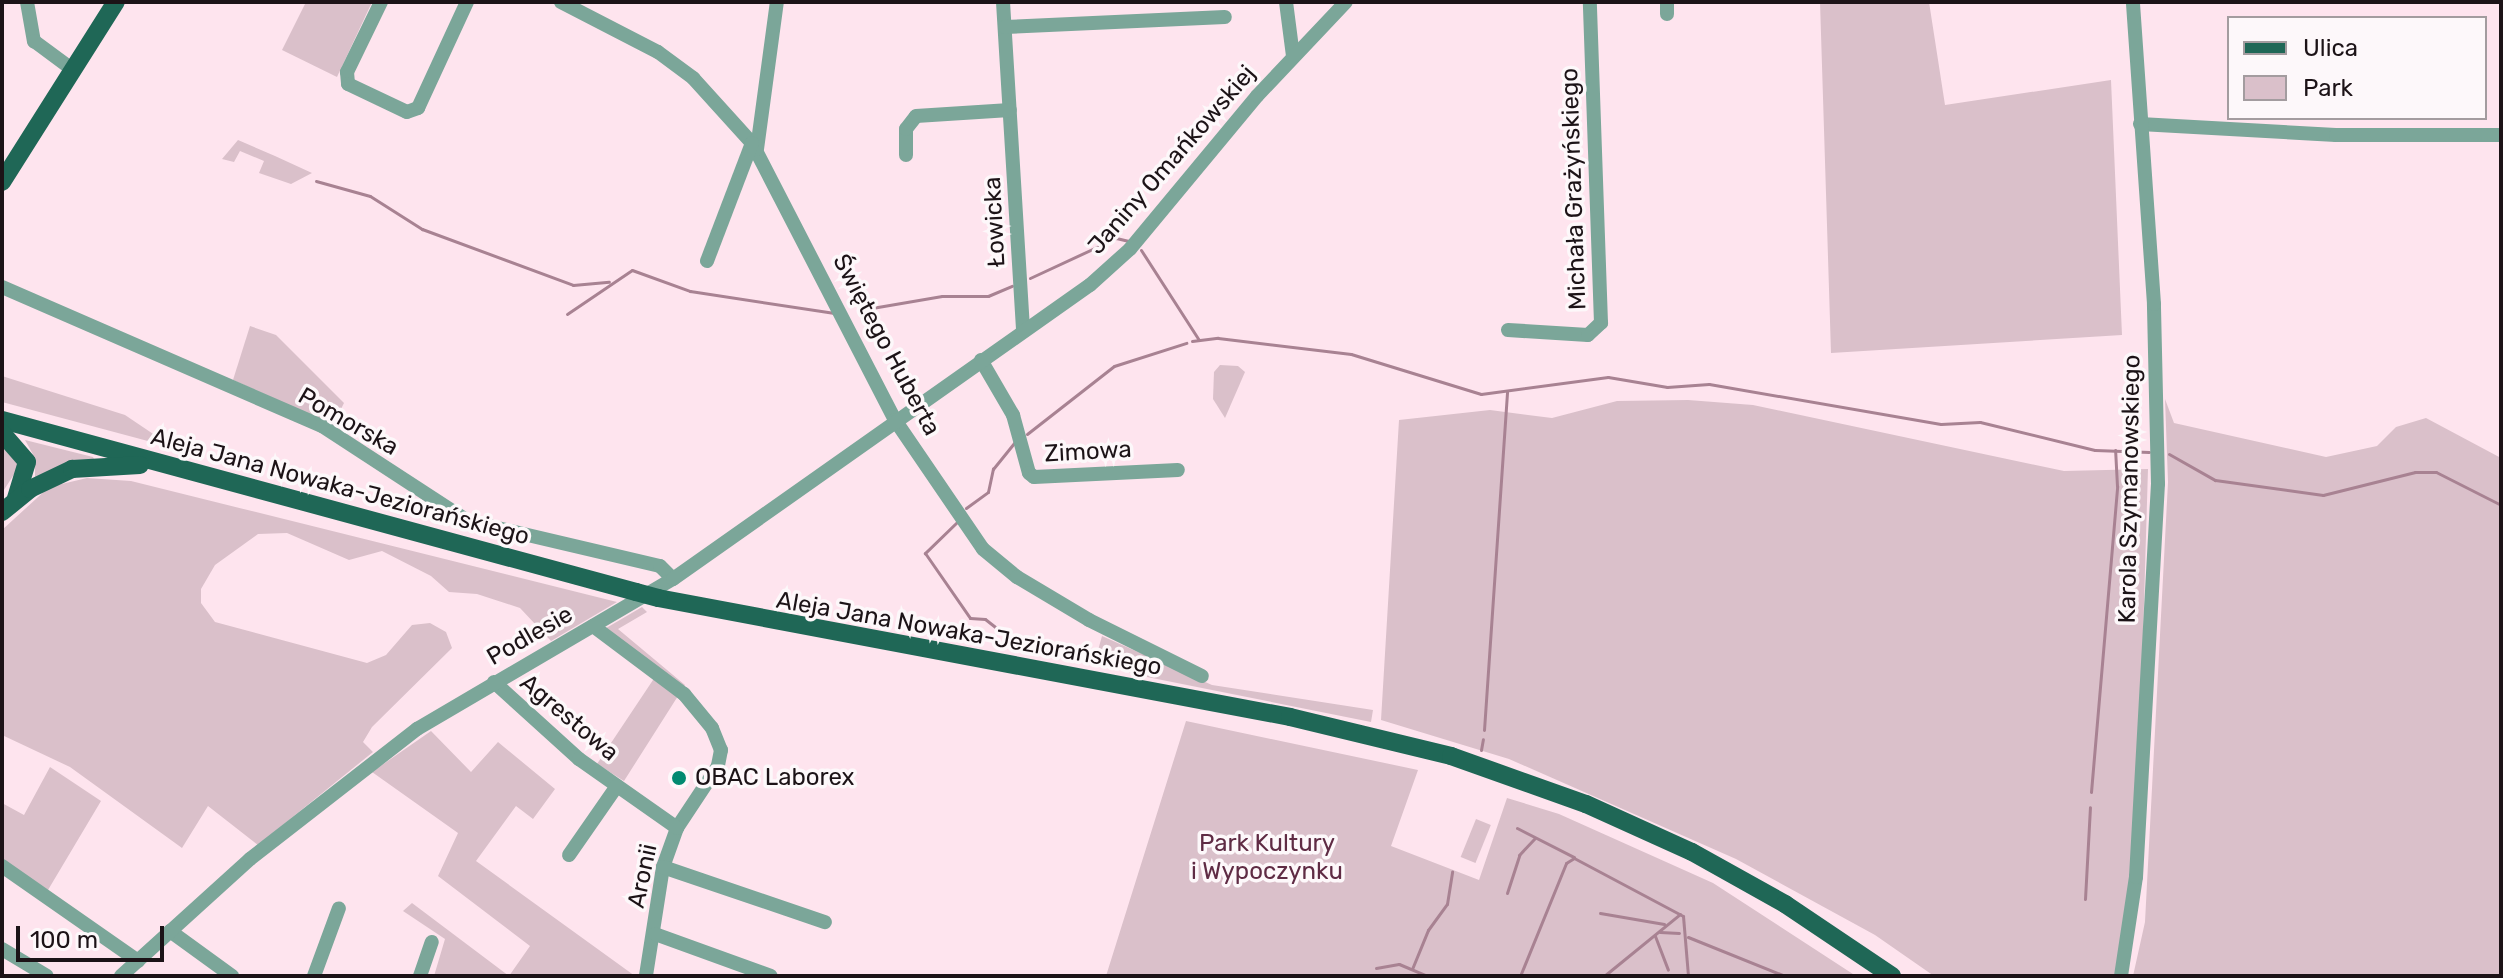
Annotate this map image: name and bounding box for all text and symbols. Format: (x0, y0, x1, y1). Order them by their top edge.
legend (2227, 16, 2487, 120)
text: Ulica (2303, 34, 2358, 62)
street label: Janiny Omańkowskiej (1082, 59, 1262, 261)
street label: Michała Grażyńskiego (1555, 67, 1593, 311)
text: Park (2303, 74, 2353, 102)
street label: Łowicka (978, 176, 1012, 268)
street label: Świętego Huberta (826, 249, 946, 441)
street label: Karola Szymanowskiego (2113, 354, 2147, 624)
street label: Pomorska (293, 382, 403, 462)
street label: Aleja Jana Nowaka-Jeziorańskiego (148, 423, 532, 551)
street label: Zimowa (1044, 435, 1132, 469)
street label: Aleja Jana Nowaka-Jeziorańskiego (774, 586, 1164, 682)
street label: Podlesie (482, 600, 578, 672)
street label: Agrestowa (514, 668, 624, 768)
place label: OBAC Laborex (695, 764, 855, 792)
marker: OBAC Laborex (670, 769, 688, 787)
park label: Park Kultury i Wypoczynku (1191, 830, 1343, 886)
street label: Aronii (622, 841, 664, 911)
scale bar (20, 910, 168, 960)
text: 100 m (30, 926, 98, 954)

